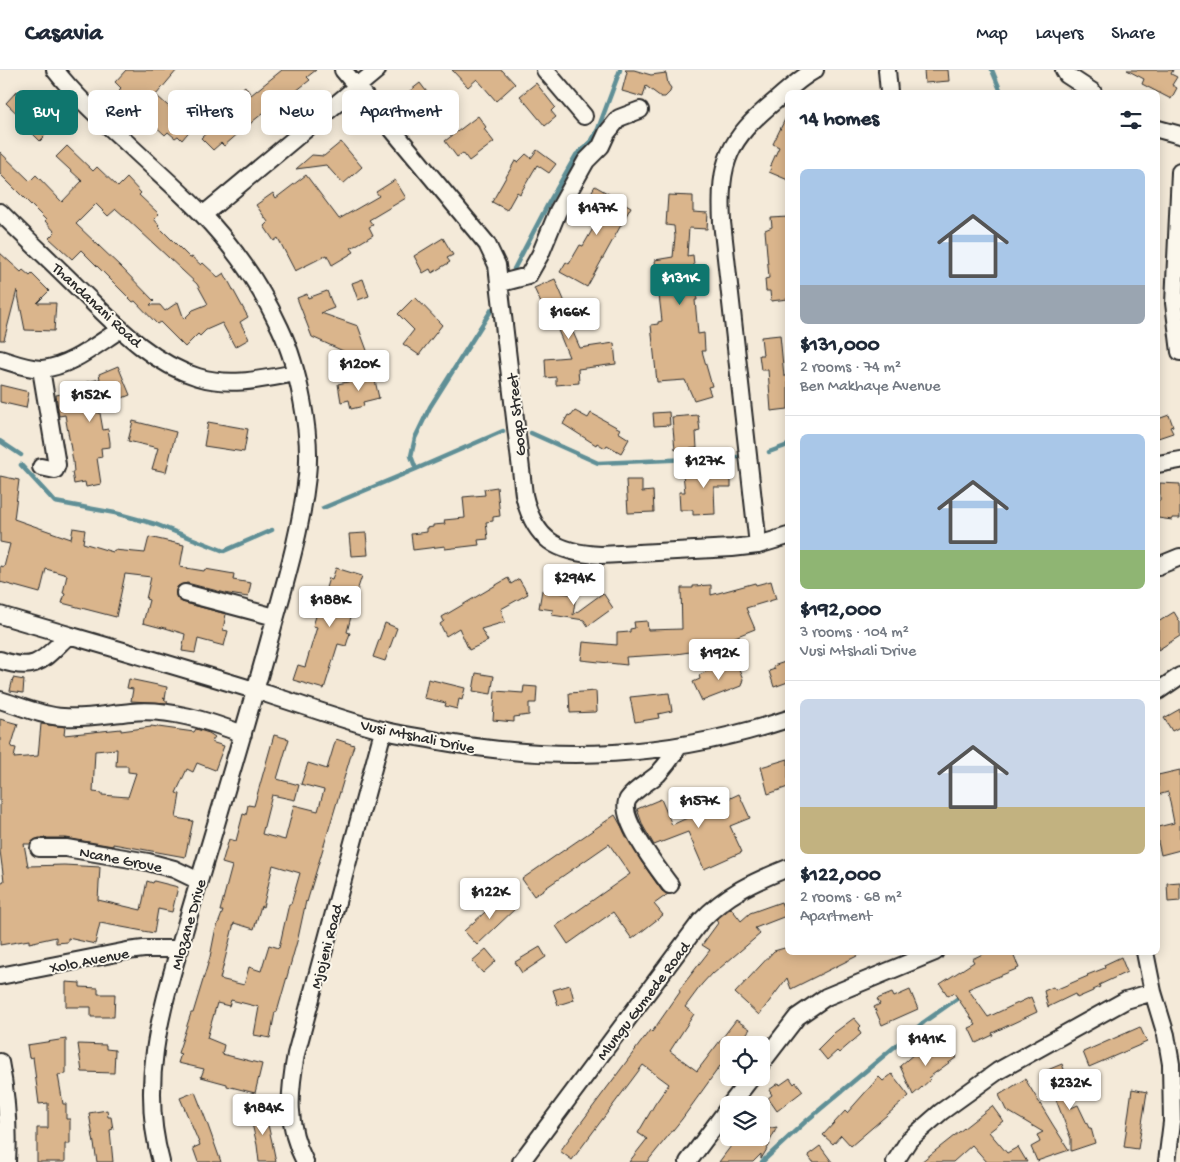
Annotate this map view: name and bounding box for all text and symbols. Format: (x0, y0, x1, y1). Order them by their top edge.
text: Casavia (25, 20, 103, 49)
text: Map (976, 24, 1008, 45)
text: Layers (1036, 24, 1083, 45)
text: Share (1111, 24, 1155, 45)
chip: Buy (15, 90, 78, 135)
chip: Rent (88, 90, 158, 135)
chip: Filters (168, 90, 251, 135)
chip: New (261, 90, 332, 135)
chip: Apartment (342, 90, 459, 135)
icon: filters (1117, 106, 1145, 134)
text: 14 homes (800, 108, 879, 133)
pin: $147K (562, 194, 632, 236)
text: $147K (578, 200, 616, 219)
icon: home (928, 201, 1018, 291)
street label: Thandanani Road (46, 259, 146, 354)
pin: $131K (645, 264, 715, 306)
text: $131K (661, 270, 699, 289)
pin: $166K (534, 298, 604, 340)
text: $166K (550, 304, 588, 323)
text: $131,000 (800, 334, 880, 359)
pin: $120K (324, 350, 394, 392)
text: $120K (339, 356, 379, 375)
text: 2 rooms · 74 m² (800, 359, 901, 378)
street label: Goqo Street (505, 371, 532, 457)
text: Ben Makhaye Avenue (800, 378, 940, 397)
pin: $152K (55, 380, 125, 423)
text: $152K (71, 387, 109, 406)
pin: $127K (669, 446, 739, 489)
text: $127K (685, 453, 723, 472)
icon: home (928, 467, 1018, 557)
pin: $294K (539, 564, 609, 606)
text: $294K (554, 570, 594, 589)
pin: $188K (295, 586, 365, 628)
text: $188K (310, 592, 350, 611)
text: $192,000 (800, 599, 881, 624)
text: 3 rooms · 104 m² (800, 624, 909, 643)
pin: $192K (684, 638, 754, 681)
text: Vusi Mtshali Drive (800, 643, 916, 662)
text: $192K (700, 645, 738, 664)
street label: Vusi Mtshali Drive (357, 717, 477, 760)
icon: home (928, 732, 1018, 822)
pin: $157K (664, 786, 734, 829)
text: $157K (679, 793, 719, 812)
street label: Ncane Grove (77, 844, 164, 879)
text: $122,000 (800, 864, 881, 889)
street label: Mlozane Drive (168, 877, 213, 972)
pin: $122K (455, 878, 525, 920)
text: $122K (471, 884, 509, 903)
text: 2 rooms · 68 m² (800, 889, 902, 908)
street label: Mjojeni Road (308, 901, 349, 991)
text: Apartment (800, 908, 872, 927)
street label: Mlungu Gumede Road (594, 938, 697, 1065)
street label: Xolo Avenue (47, 945, 132, 980)
pin: $141K (891, 1024, 961, 1067)
text: $141K (908, 1031, 944, 1050)
map controls (720, 1036, 770, 1146)
button: locate (720, 1036, 770, 1086)
pin: $232K (1035, 1068, 1105, 1111)
text: $232K (1050, 1075, 1090, 1094)
pin: $184K (228, 1094, 298, 1136)
button: layers (720, 1096, 770, 1146)
text: $184K (244, 1100, 282, 1119)

